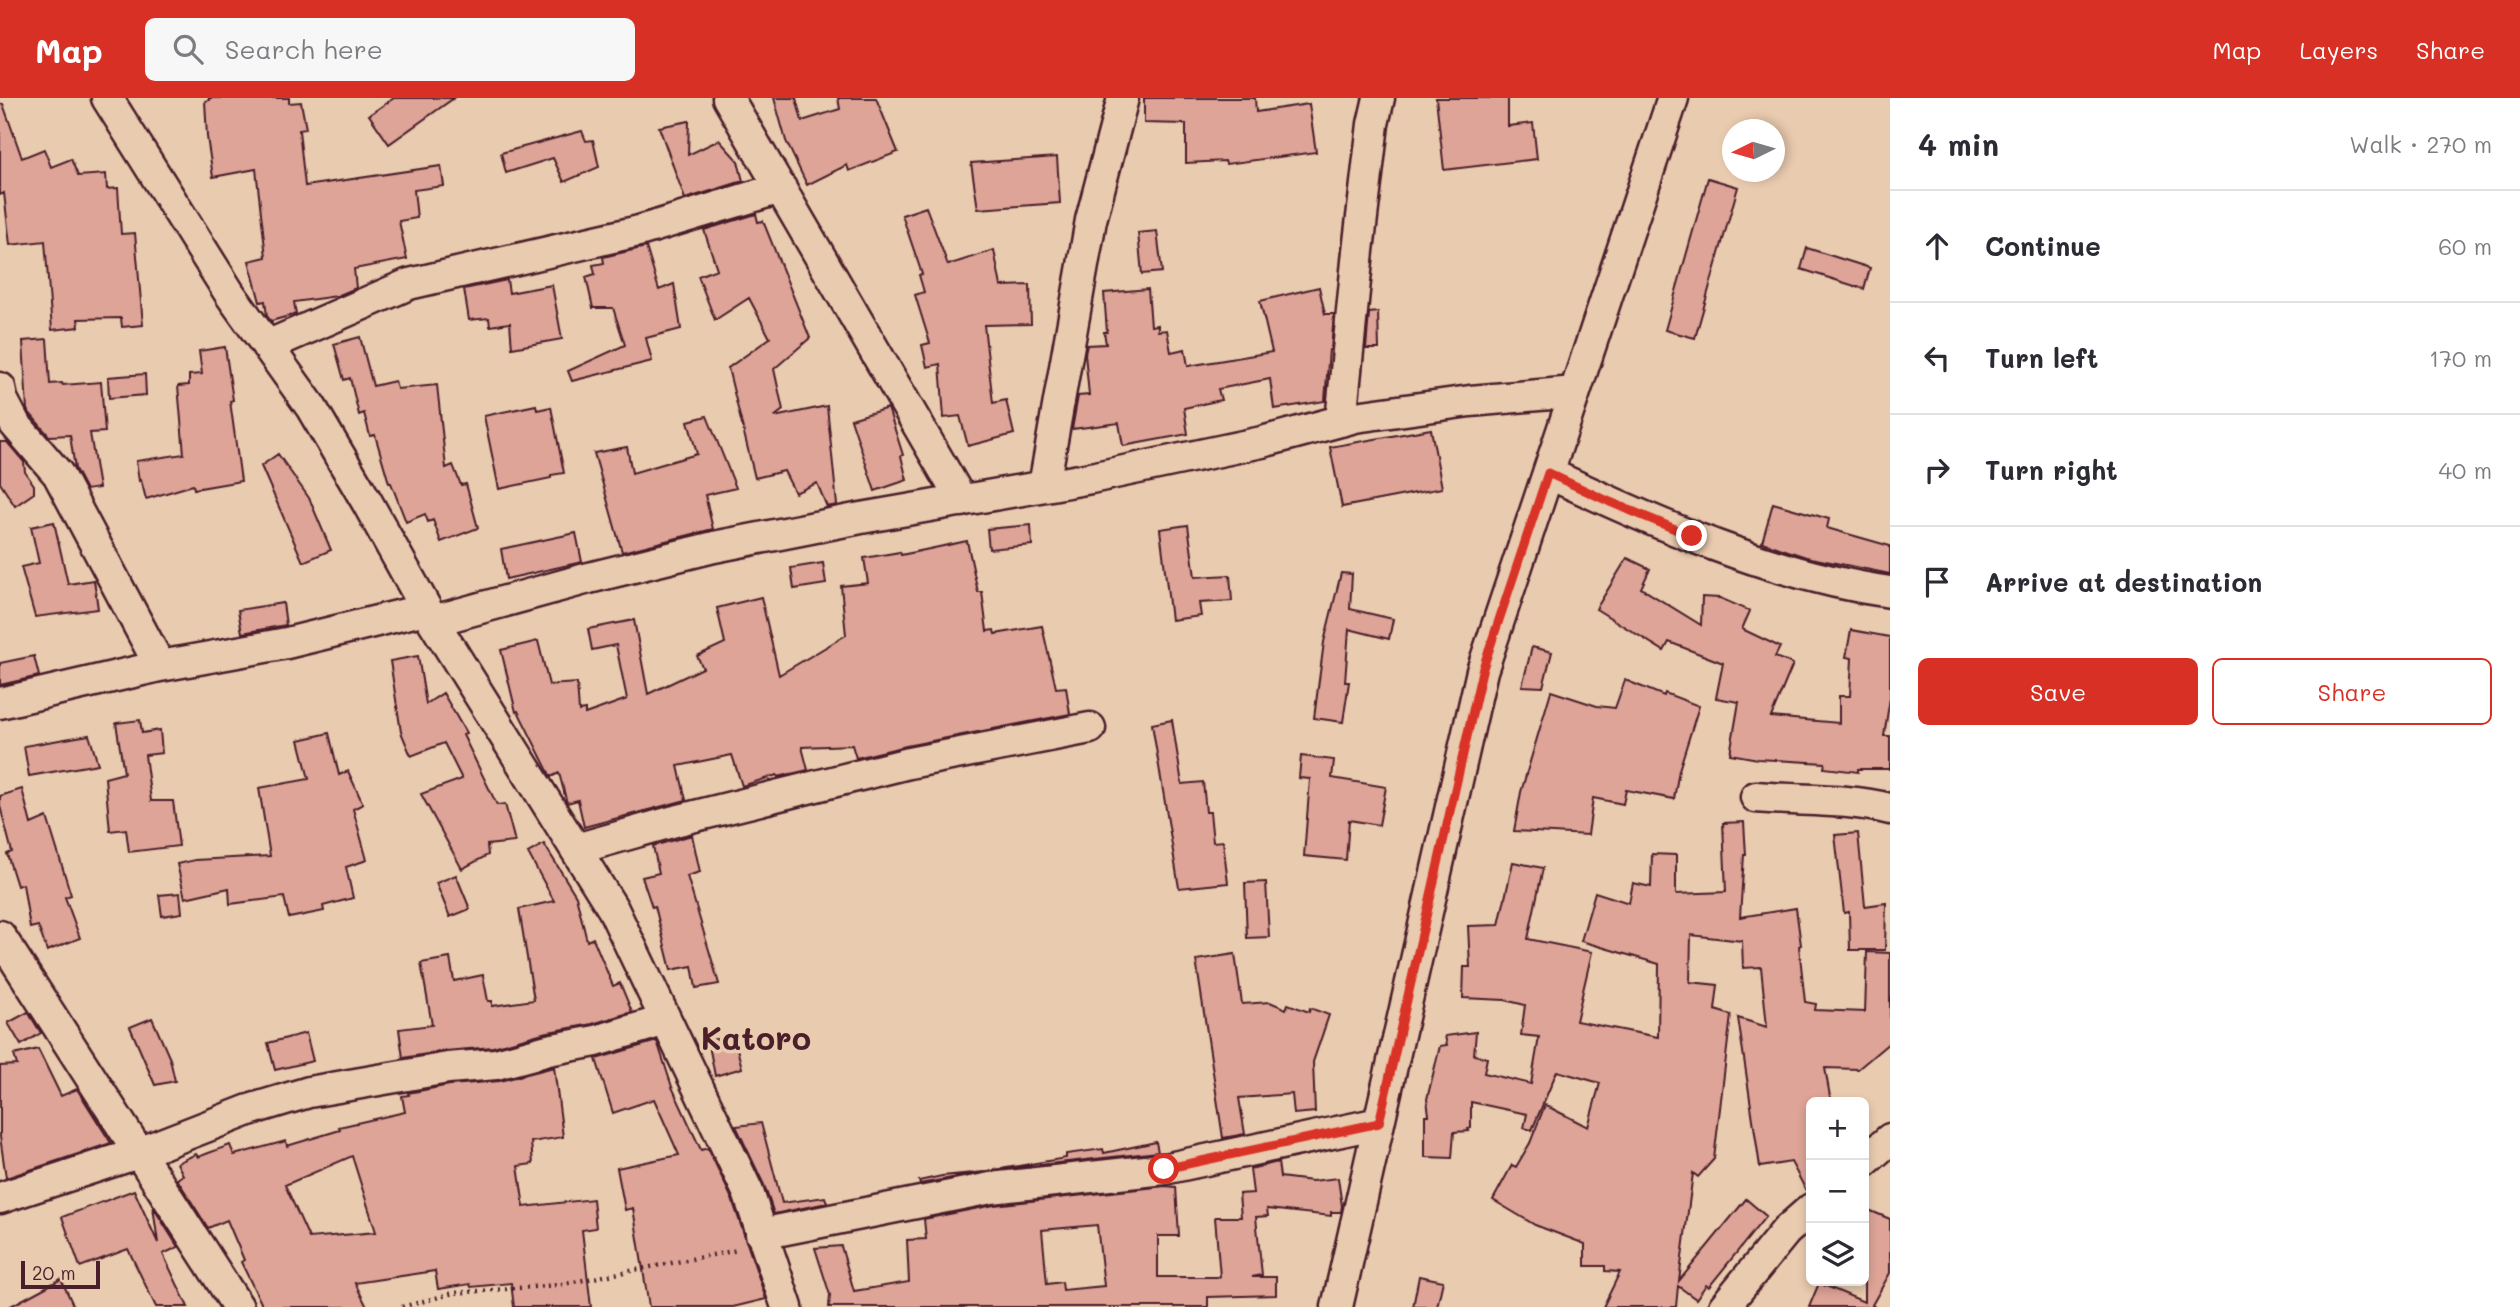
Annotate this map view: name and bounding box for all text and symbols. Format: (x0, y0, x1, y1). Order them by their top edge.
search box (145, 18, 635, 81)
text: Map (35, 28, 103, 71)
icon: search (169, 30, 207, 68)
text: Search here (225, 32, 383, 66)
text: Map (2213, 34, 2261, 65)
text: Layers (2299, 34, 2378, 65)
text: Share (2416, 34, 2485, 65)
north arrow (1722, 119, 1785, 182)
text: 4 min (1918, 124, 1999, 164)
text: Walk · 270 m (2349, 129, 2492, 159)
icon: ahead (1918, 227, 1956, 265)
text: Continue (1985, 229, 2101, 263)
text: 60 m (2438, 231, 2492, 261)
icon: left (1918, 339, 1956, 377)
text: Turn left (1985, 341, 2098, 375)
text: 170 m (2429, 343, 2492, 373)
icon: right (1918, 451, 1956, 489)
text: Turn right (1985, 453, 2118, 487)
text: 40 m (2439, 455, 2492, 485)
route end (1676, 520, 1707, 551)
icon: arrive (1918, 563, 1956, 601)
text: Arrive at destination (1985, 565, 2262, 599)
button: Save (1918, 658, 2198, 725)
button: Share (2212, 658, 2492, 725)
district label: Katoro (701, 1016, 811, 1058)
map controls (1806, 1097, 1869, 1286)
button: + (1806, 1097, 1869, 1160)
route start (1148, 1153, 1179, 1184)
button: − (1806, 1160, 1869, 1223)
button: layers (1806, 1223, 1869, 1286)
scale bar (21, 1258, 100, 1290)
text: 20 m (32, 1260, 76, 1285)

